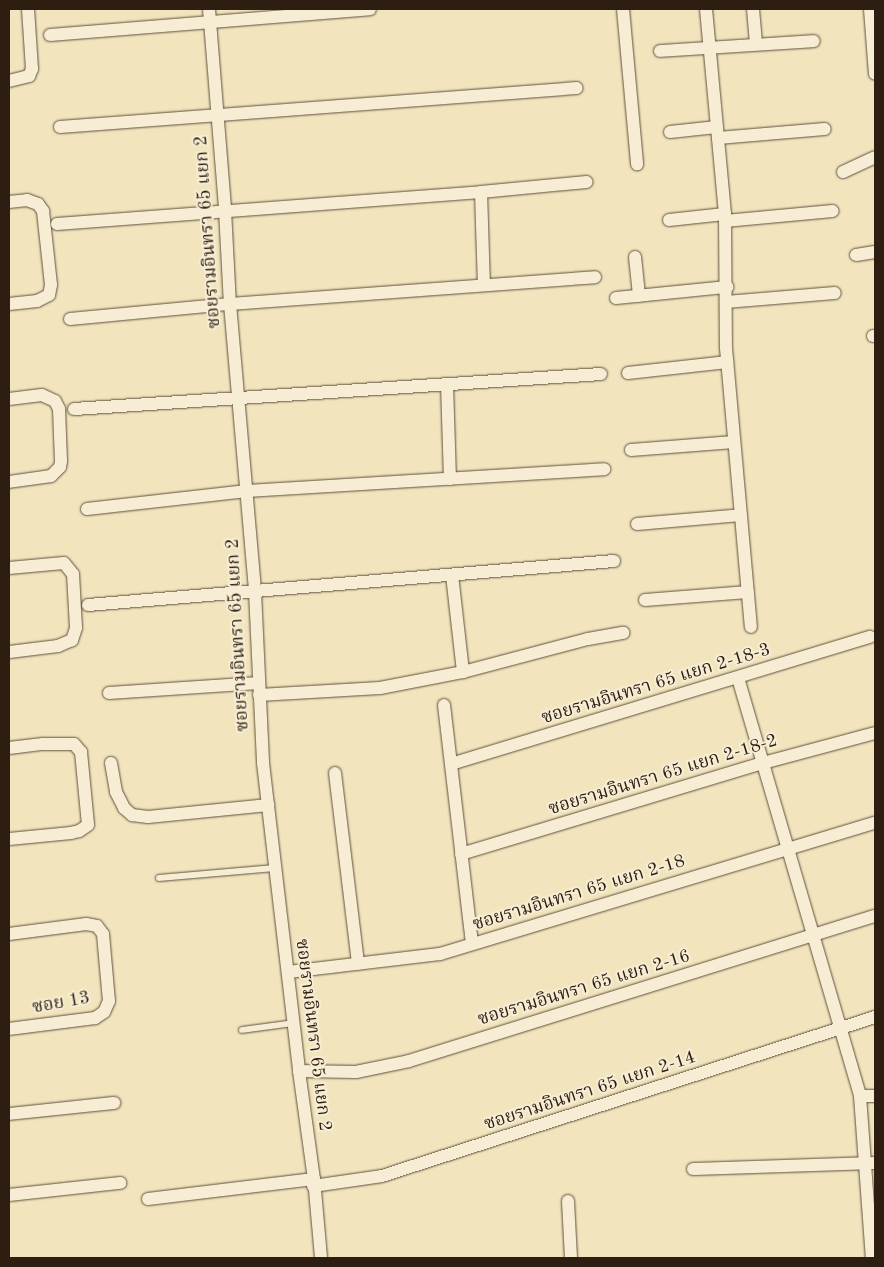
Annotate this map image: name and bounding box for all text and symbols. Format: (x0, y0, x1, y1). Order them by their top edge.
street label: ซอยรามอินทรา 65 แยก 2 (190, 135, 226, 329)
street label: ซอยรามอินทรา 65 แยก 2 (222, 538, 254, 732)
street label: ซอยรามอินทรา 65 แยก 2-18-3 (539, 639, 773, 729)
street label: ซอยรามอินทรา 65 แยก 2-18-2 (546, 730, 780, 820)
street label: ซอยรามอินทรา 65 แยก 2-18 (470, 850, 688, 936)
street label: ซอยรามอินทรา 65 แยก 2 (290, 938, 336, 1132)
street label: ซอยรามอินทรา 65 แยก 2-16 (475, 945, 693, 1031)
street label: ซอย 13 (31, 987, 91, 1019)
street label: ซอยรามอินทรา 65 แยก 2-14 (482, 1047, 698, 1135)

